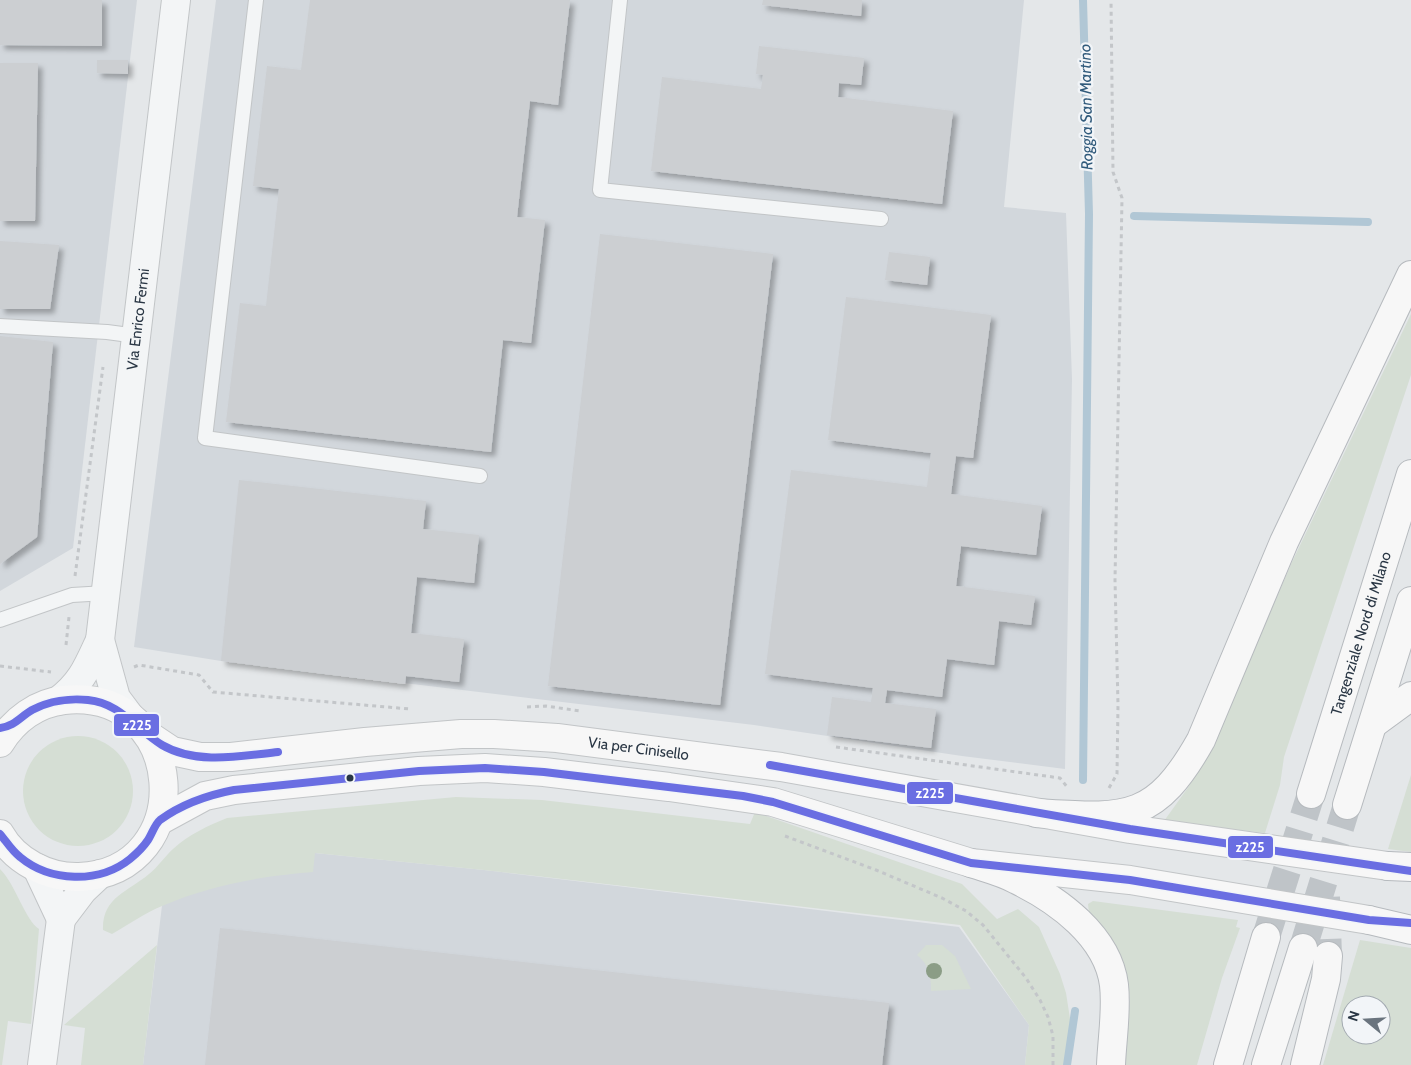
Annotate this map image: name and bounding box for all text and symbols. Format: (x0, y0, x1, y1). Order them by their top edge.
water label: Roggia San Martino (1075, 44, 1097, 170)
street label: Via Enrico Fermi (123, 267, 153, 371)
street label: Tangenziale Nord di Milano (1327, 550, 1395, 718)
line badge: z225 (113, 713, 160, 737)
text: z225 (123, 716, 151, 734)
street label: Via per Cinisello (587, 733, 690, 764)
unlabelled marker (345, 773, 355, 783)
line badge: z225 (906, 781, 954, 805)
text: z225 (916, 784, 944, 802)
line badge: z225 (1227, 835, 1274, 859)
text: z225 (1236, 838, 1264, 856)
north arrow (1341, 995, 1391, 1045)
text: N (1344, 1008, 1364, 1023)

